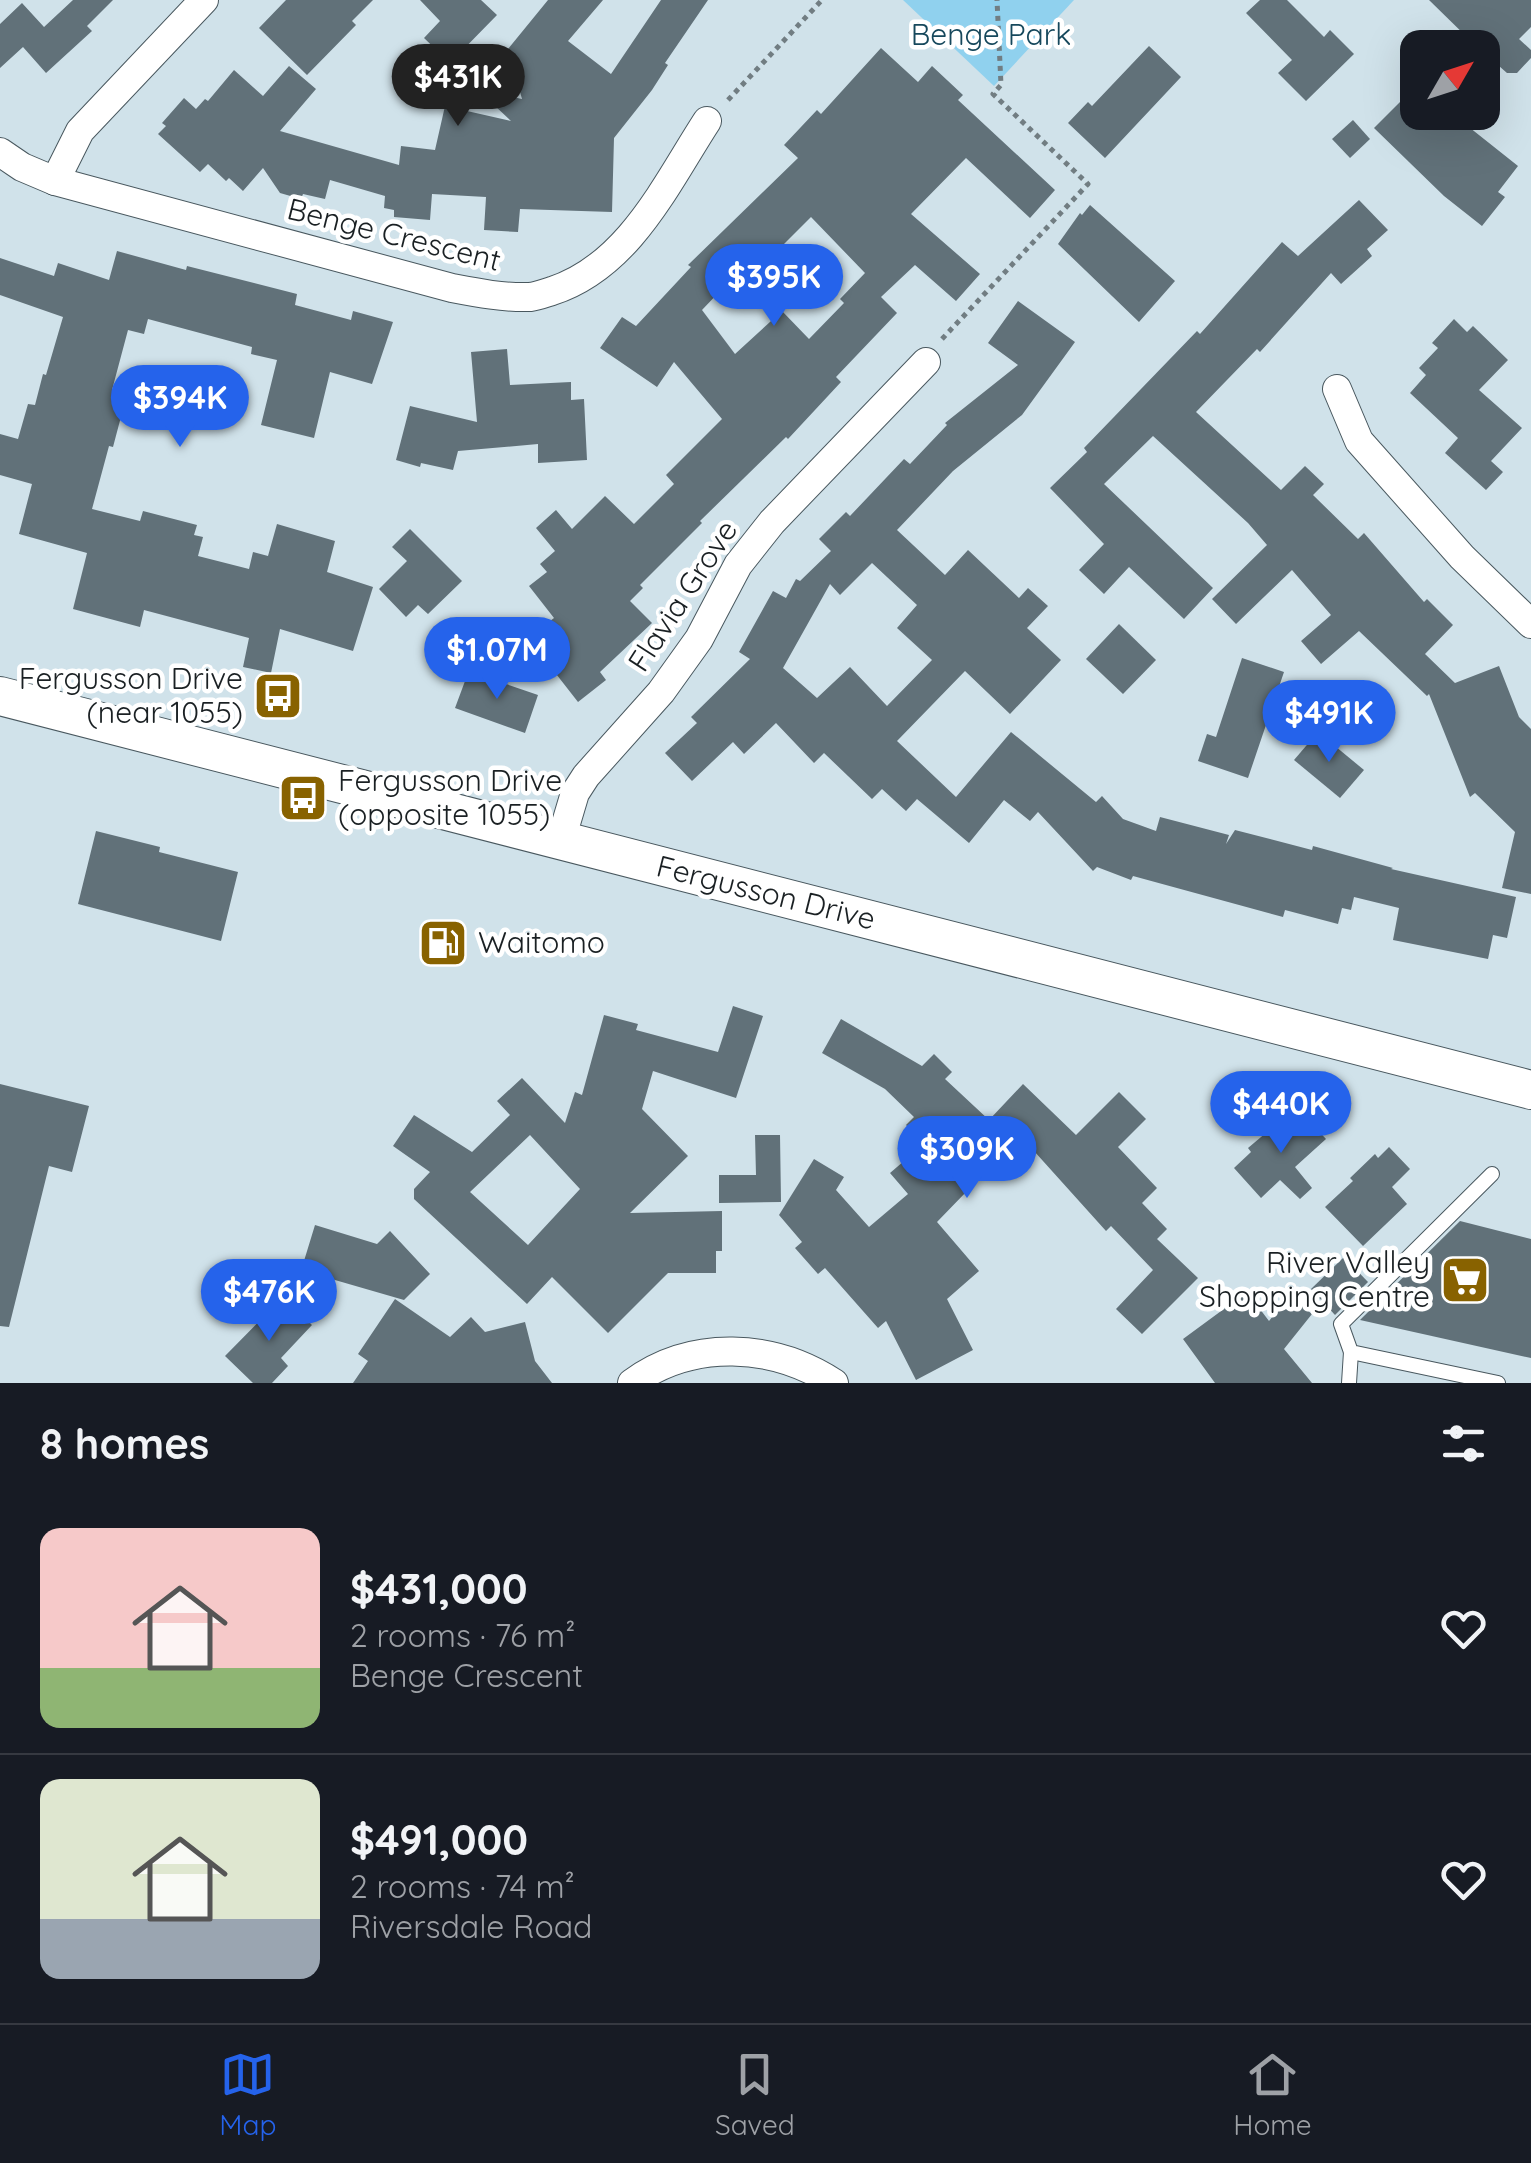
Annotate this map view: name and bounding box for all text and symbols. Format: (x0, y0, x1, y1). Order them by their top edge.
park label: Benge Park (911, 15, 1071, 53)
north arrow (1400, 30, 1500, 130)
map controls (1400, 30, 1500, 130)
pin: $431K (388, 44, 528, 129)
text: $431K (414, 56, 502, 96)
street label: Benge Crescent (284, 189, 505, 279)
pin: $395K (704, 244, 844, 329)
text: $395K (727, 256, 821, 296)
pin: $394K (110, 365, 250, 450)
text: $394K (133, 377, 227, 417)
street label: Flavia Grove (619, 513, 745, 678)
pin: $1.07M (416, 617, 578, 702)
text: $1.07M (446, 629, 548, 669)
place label: Fergusson Drive (near 1055) (19, 659, 243, 731)
bus stop icon: Fergusson Drive (near 1055) (252, 670, 304, 722)
pin: $491K (1259, 680, 1399, 765)
text: $491K (1285, 692, 1373, 732)
place label: Fergusson Drive (opposite 1055) (338, 761, 562, 833)
bus stop icon: Fergusson Drive (opposite 1055) (277, 772, 329, 824)
street label: Fergusson Drive (653, 846, 880, 938)
fuel station icon: Waitomo (417, 917, 469, 969)
place label: Waitomo (478, 923, 605, 961)
pin: $440K (1211, 1071, 1351, 1156)
text: $440K (1232, 1083, 1330, 1123)
pin: $309K (897, 1116, 1037, 1201)
text: $309K (919, 1128, 1015, 1168)
place label: River Valley Shopping Centre (1199, 1243, 1430, 1315)
supermarket icon: River Valley Shopping Centre (1439, 1254, 1491, 1306)
pin: $476K (199, 1259, 339, 1344)
text: $476K (223, 1271, 315, 1311)
icon: filters (1436, 1416, 1491, 1471)
text: 8 homes (40, 1417, 209, 1470)
text: $431,000 (350, 1562, 528, 1615)
icon: home (120, 1568, 240, 1688)
icon: heart (1436, 1601, 1491, 1656)
text: 2 rooms · 76 m² (350, 1615, 575, 1655)
text: Benge Crescent (350, 1655, 583, 1695)
text: $491,000 (350, 1813, 528, 1866)
icon: home (120, 1819, 240, 1939)
icon: heart (1436, 1852, 1491, 1907)
text: 2 rooms · 74 m² (350, 1866, 575, 1906)
text: Riversdale Road (350, 1906, 593, 1946)
tab: Map (219, 2047, 276, 2142)
tab: Saved (715, 2047, 795, 2142)
tab: Home (1233, 2047, 1312, 2142)

